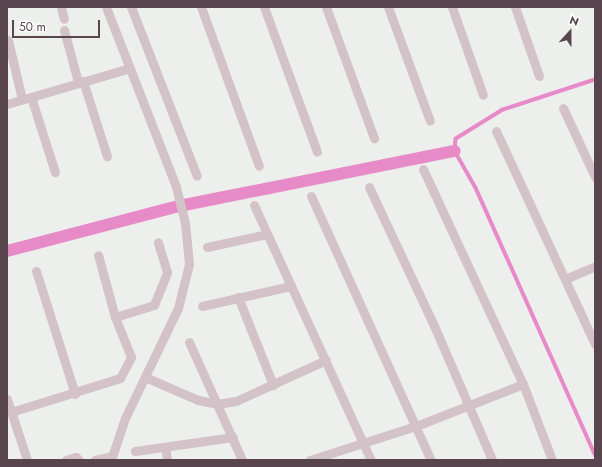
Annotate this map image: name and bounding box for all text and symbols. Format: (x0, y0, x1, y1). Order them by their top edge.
scale bar (14, 12, 102, 38)
north arrow (550, 12, 590, 52)
text: N (567, 12, 581, 30)
text: 50 m (19, 18, 46, 36)

